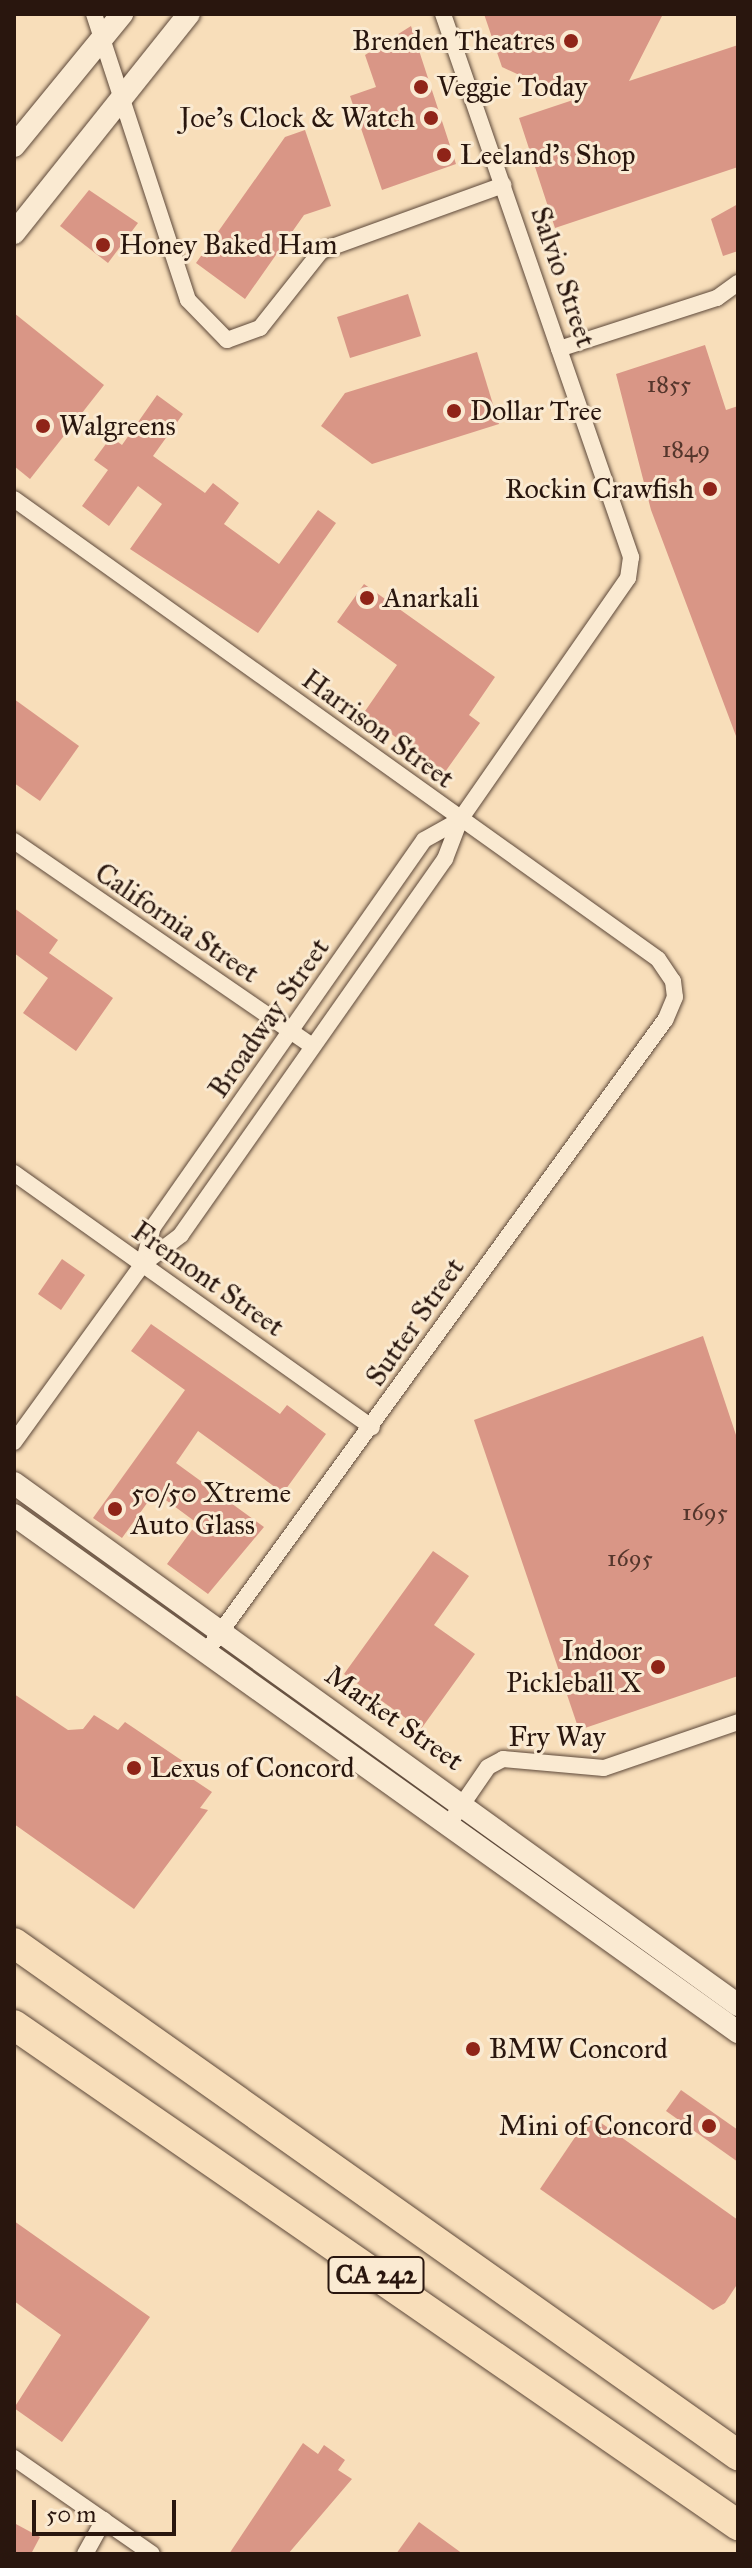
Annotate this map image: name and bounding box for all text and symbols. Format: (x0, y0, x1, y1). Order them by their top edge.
place label: Brenden Theatres (352, 24, 555, 58)
marker: Brenden Theatres (562, 32, 580, 50)
place label: Veggie Today (437, 70, 587, 104)
marker: Veggie Today (412, 78, 430, 96)
place label: Joe's Clock & Watch (179, 101, 415, 135)
marker: Joe's Clock & Watch (422, 109, 440, 127)
place label: Leeland's Shop (460, 138, 636, 172)
marker: Leeland's Shop (435, 146, 453, 164)
street label: Salvio Street (523, 202, 603, 352)
place label: Honey Baked Ham (119, 228, 337, 262)
marker: Honey Baked Ham (94, 236, 112, 254)
house number: 1855 (647, 371, 691, 399)
place label: Dollar Tree (470, 394, 602, 428)
marker: Dollar Tree (445, 402, 463, 420)
place label: Walgreens (59, 409, 176, 443)
marker: Walgreens (34, 417, 52, 435)
house number: 1849 (662, 436, 710, 464)
place label: Rockin Crawfish (505, 472, 694, 506)
marker: Rockin Crawfish (701, 480, 719, 498)
place label: Anarkali (383, 581, 479, 615)
marker: Anarkali (358, 589, 376, 607)
street label: Harrison Street (295, 662, 461, 796)
street label: California Street (89, 856, 265, 990)
street label: Broadway Street (202, 932, 336, 1104)
street label: Fremont Street (126, 1214, 290, 1344)
street label: Sutter Street (359, 1252, 471, 1392)
place label: 50/50 Xtreme Auto Glass (131, 1476, 291, 1542)
house number: 1695 (682, 1499, 728, 1527)
marker: 50/50 Xtreme Auto Glass (106, 1500, 124, 1518)
house number: 1695 (607, 1545, 653, 1573)
place label: Indoor Pickleball X (506, 1634, 642, 1700)
street label: Market Street (318, 1658, 470, 1778)
marker: Indoor Pickleball X (649, 1658, 667, 1676)
street label: Fry Way (508, 1720, 606, 1754)
place label: Lexus of Concord (150, 1751, 355, 1785)
marker: Lexus of Concord (125, 1759, 143, 1777)
place label: BMW Concord (489, 2032, 668, 2066)
marker: BMW Concord (464, 2040, 482, 2058)
place label: Mini of Concord (499, 2109, 693, 2143)
marker: Mini of Concord (700, 2117, 718, 2135)
road number: CA 242 (326, 2253, 426, 2297)
scale bar (36, 2484, 180, 2534)
text: 50 m (46, 2499, 96, 2529)

